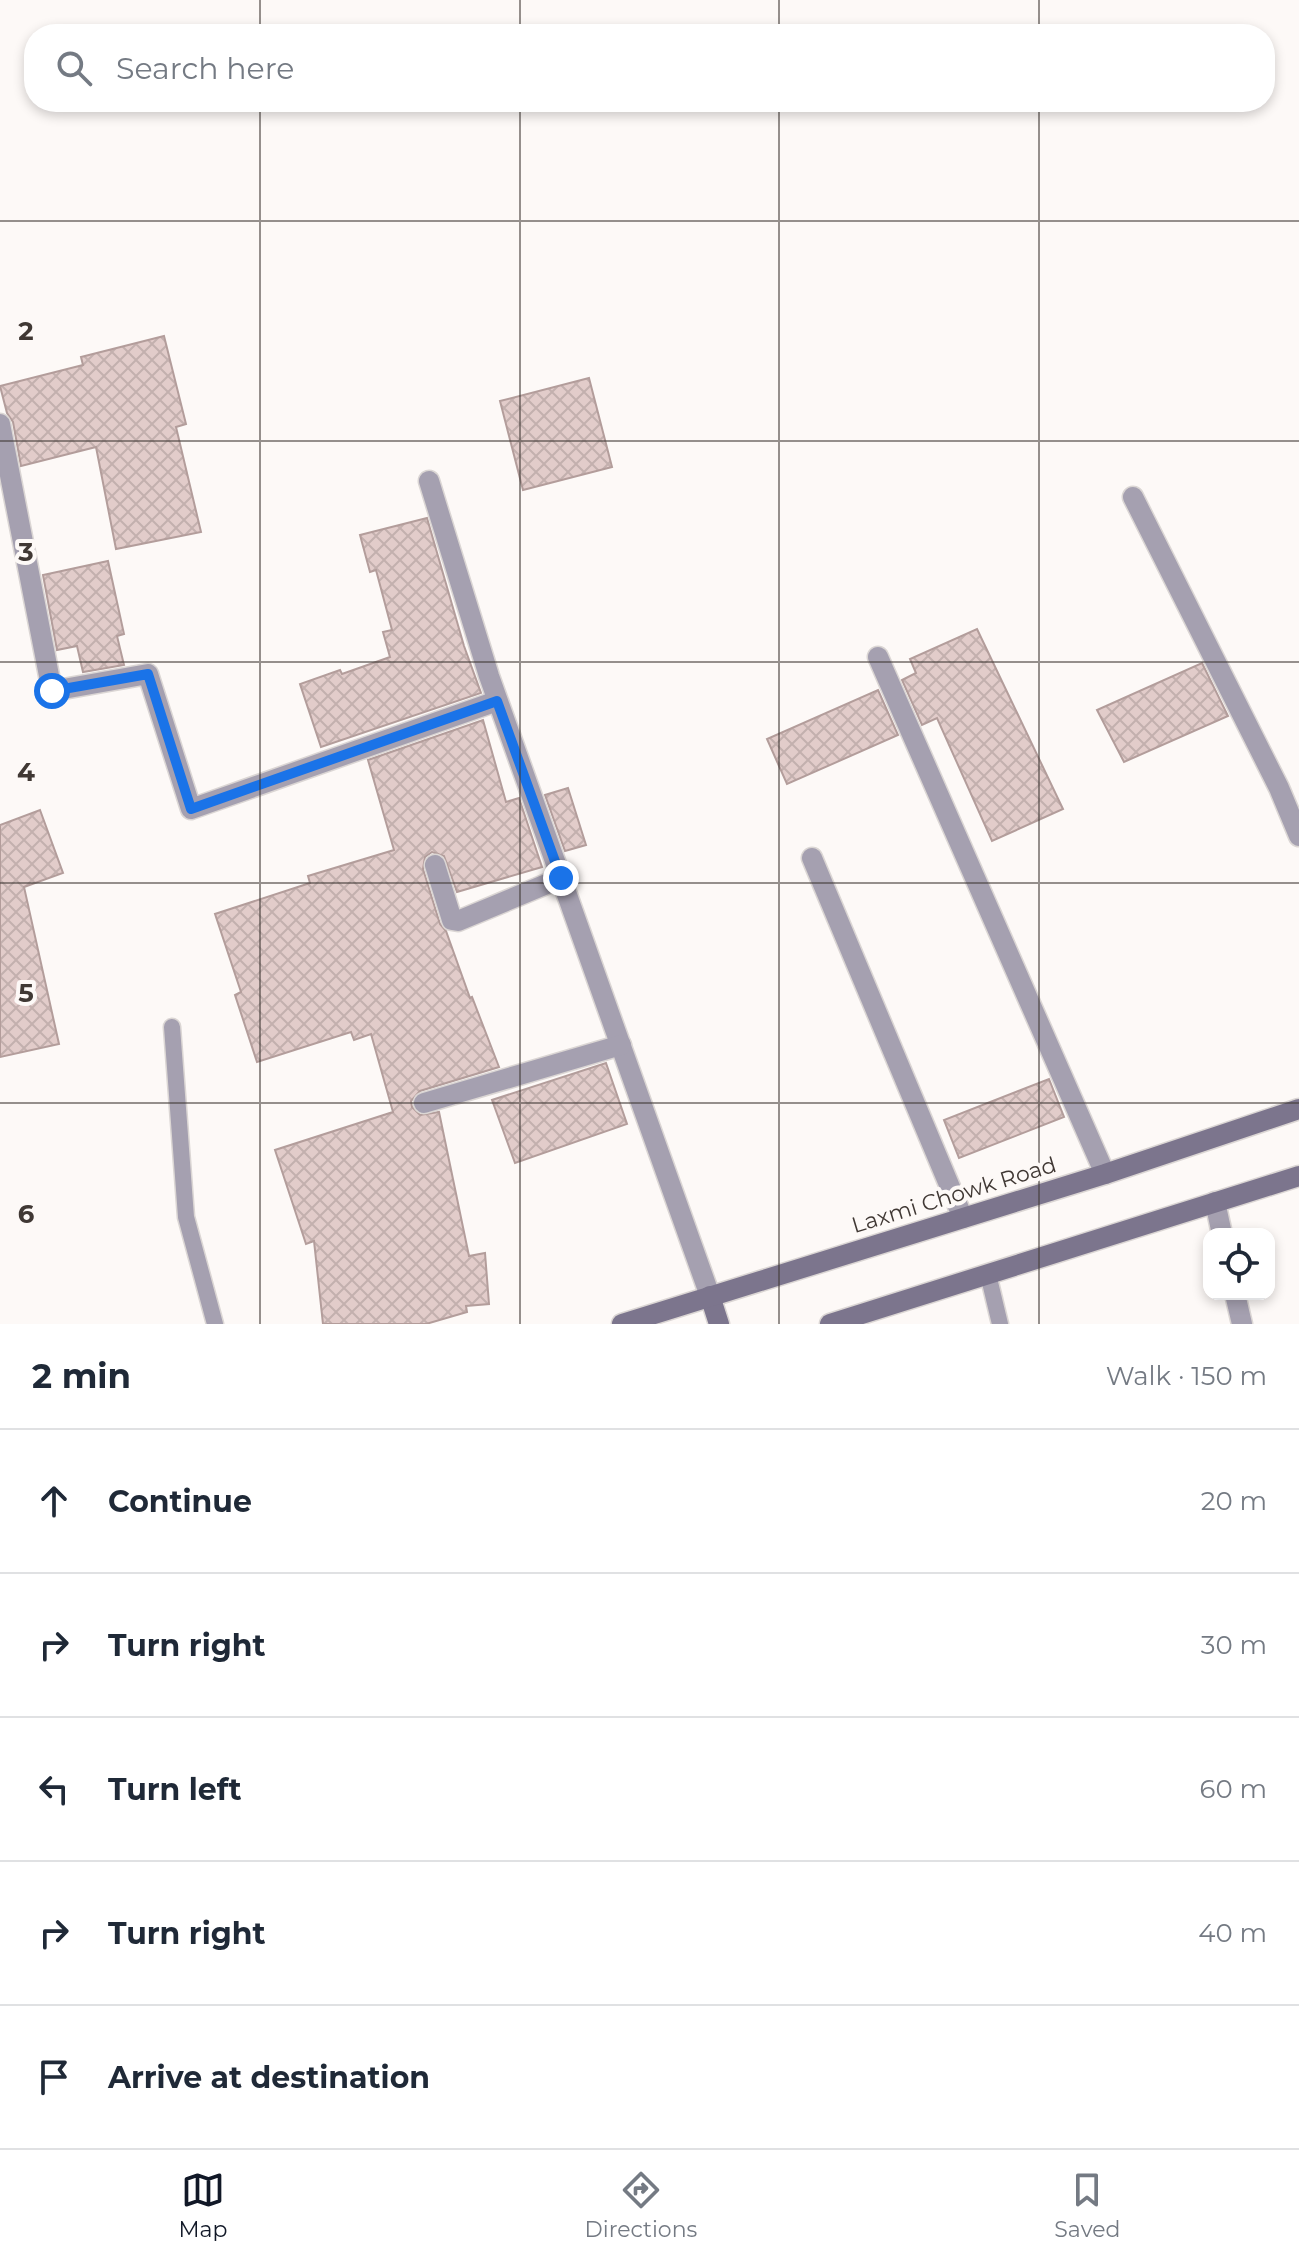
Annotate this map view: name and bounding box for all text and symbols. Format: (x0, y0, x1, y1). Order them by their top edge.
search box (24, 24, 1275, 112)
icon: search (52, 46, 96, 90)
text: Search here (116, 50, 294, 87)
text: 2 (18, 315, 34, 347)
text: 3 (17, 536, 34, 568)
route start (34, 673, 70, 709)
text: 4 (17, 756, 35, 788)
route end (543, 860, 579, 896)
text: 5 (18, 977, 34, 1009)
street label: Laxmi Chowk Road (848, 1151, 1060, 1239)
text: 6 (18, 1198, 35, 1230)
map controls (1203, 1228, 1275, 1300)
button: locate (1203, 1228, 1275, 1300)
text: 2 min (32, 1355, 131, 1397)
text: Walk · 150 m (1106, 1360, 1267, 1392)
icon: ahead (32, 1479, 76, 1523)
text: Continue (108, 1483, 252, 1520)
text: 20 m (1201, 1485, 1267, 1517)
icon: right (32, 1623, 76, 1667)
text: Turn right (108, 1627, 265, 1664)
text: 30 m (1201, 1629, 1267, 1661)
icon: left (32, 1767, 76, 1811)
text: Turn left (108, 1771, 241, 1808)
text: 60 m (1200, 1773, 1267, 1805)
icon: right (32, 1911, 76, 1955)
text: Turn right (108, 1915, 265, 1952)
text: 40 m (1198, 1917, 1267, 1949)
icon: arrive (32, 2055, 76, 2099)
text: Arrive at destination (108, 2059, 430, 2096)
tab: Map (179, 2168, 227, 2243)
tab: Directions (585, 2168, 697, 2243)
tab: Saved (1054, 2168, 1120, 2243)

